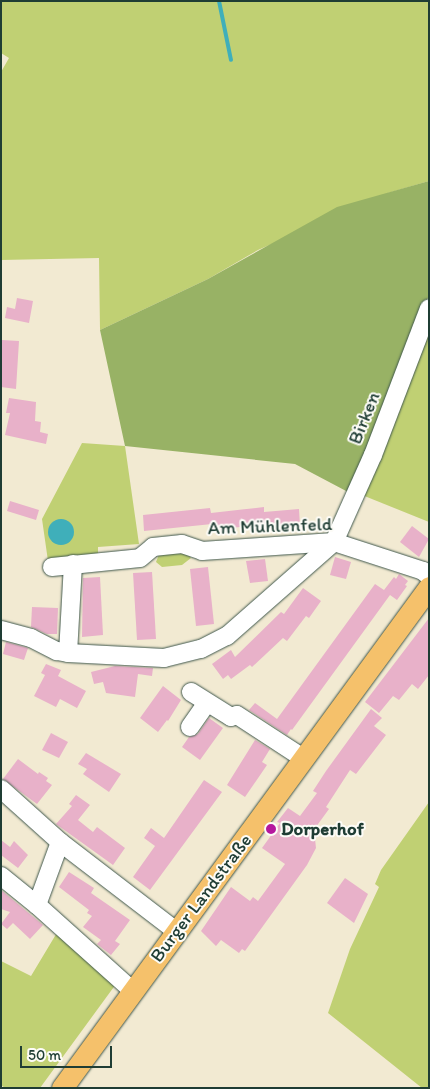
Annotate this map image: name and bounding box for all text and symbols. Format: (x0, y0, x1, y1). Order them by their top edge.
street label: Birken (343, 389, 385, 447)
street label: Am Mühlenfeld (207, 512, 333, 540)
place label: Dorperhof (281, 818, 364, 840)
marker: Dorperhof (265, 823, 277, 835)
street label: Burger Landstraße (145, 830, 257, 966)
scale bar (22, 1036, 115, 1068)
text: 50 m (28, 1046, 61, 1064)

